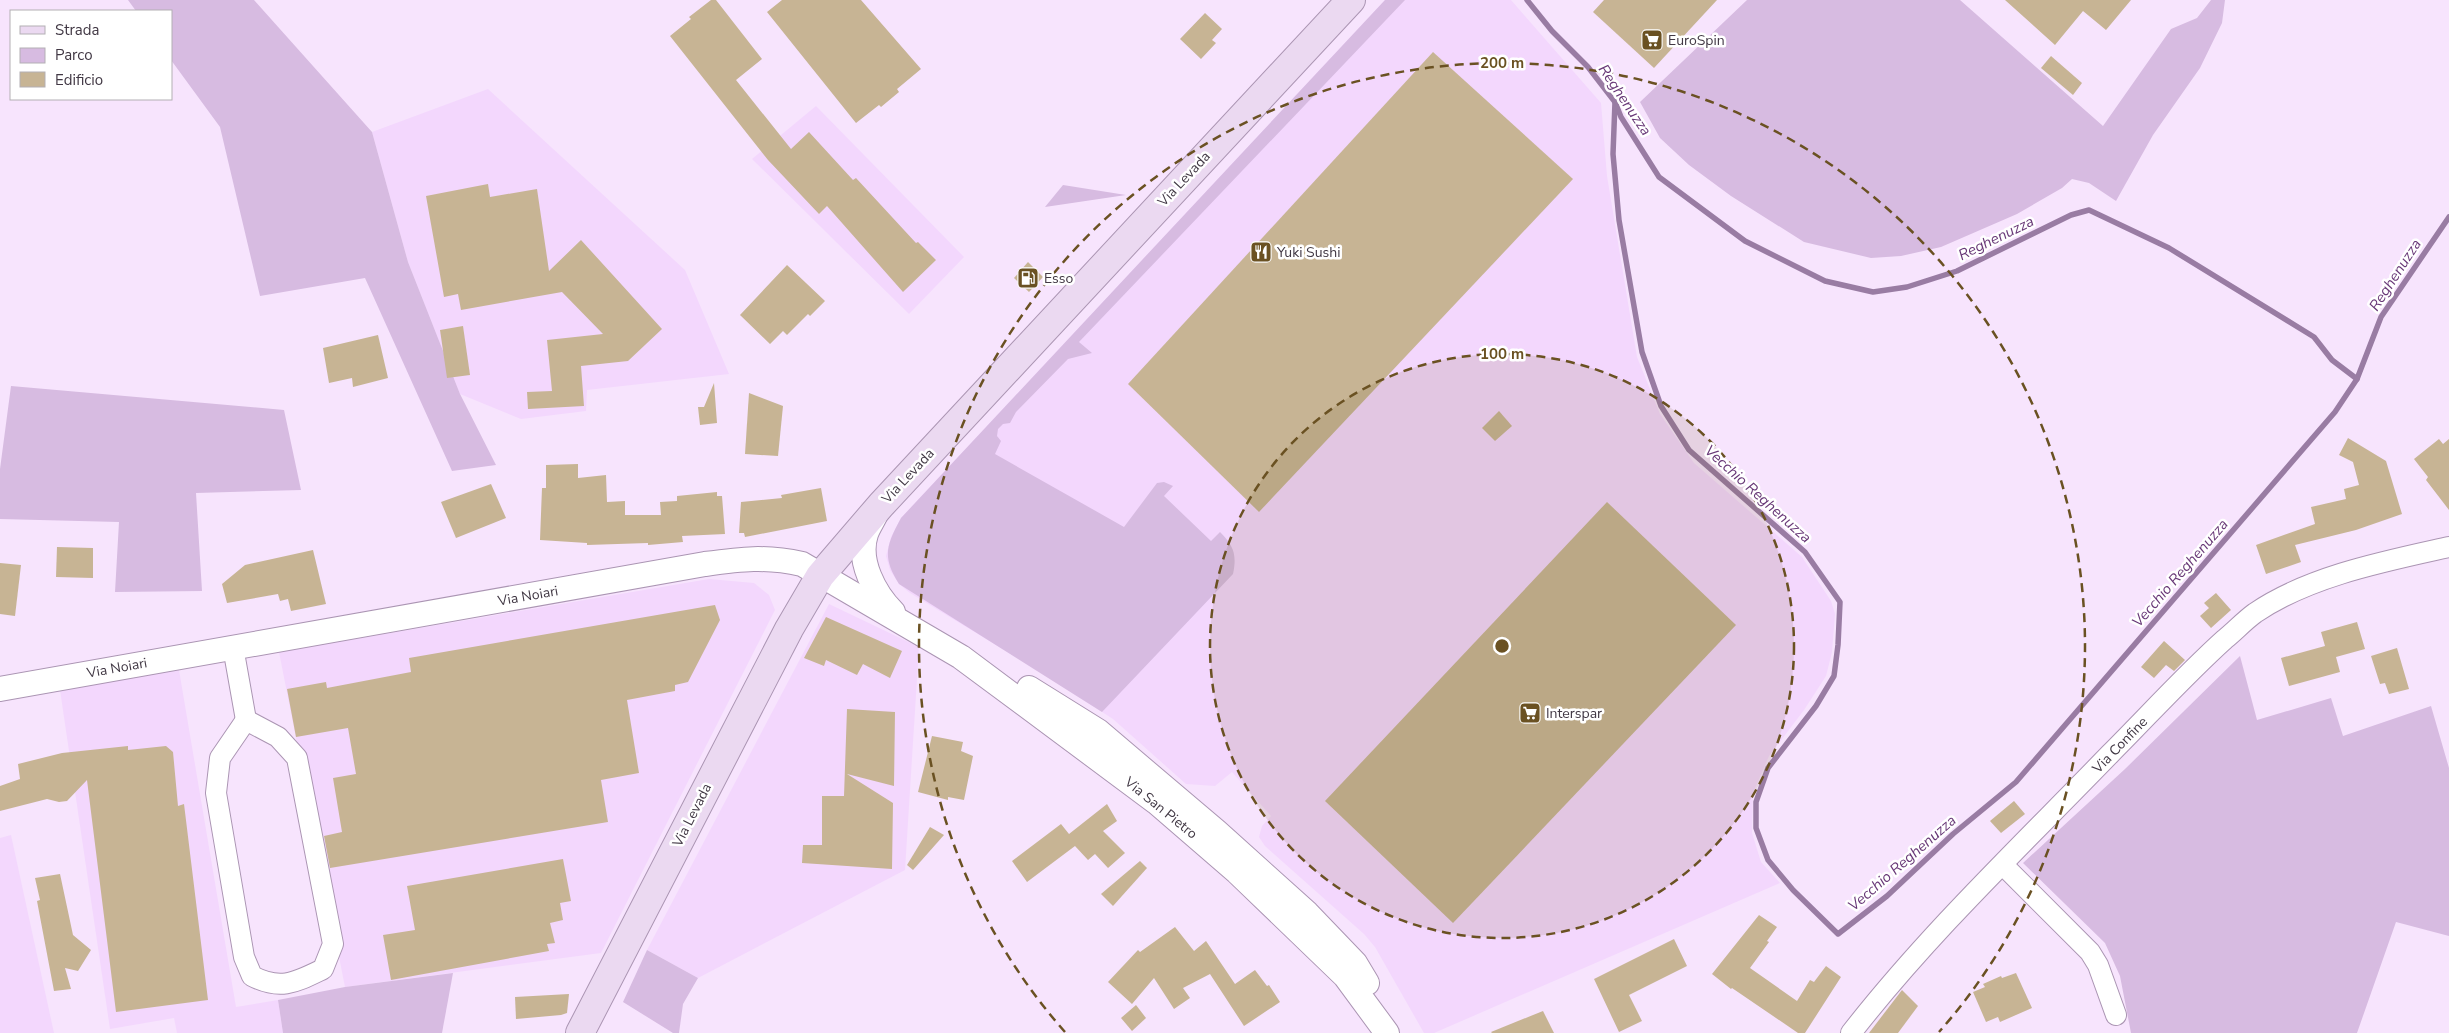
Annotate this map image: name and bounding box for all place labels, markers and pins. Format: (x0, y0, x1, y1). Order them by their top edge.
supermarket icon: EuroSpin (1640, 28, 1664, 52)
place label: EuroSpin (1668, 31, 1725, 50)
restaurant icon: Yuki Sushi (1249, 240, 1273, 264)
place label: Yuki Sushi (1276, 243, 1340, 262)
fuel station icon: Esso (1016, 266, 1040, 290)
place label: Esso (1044, 269, 1074, 288)
centre of rings (1493, 637, 1511, 655)
supermarket icon: Interspar (1518, 701, 1542, 725)
place label: Interspar (1546, 704, 1602, 723)

